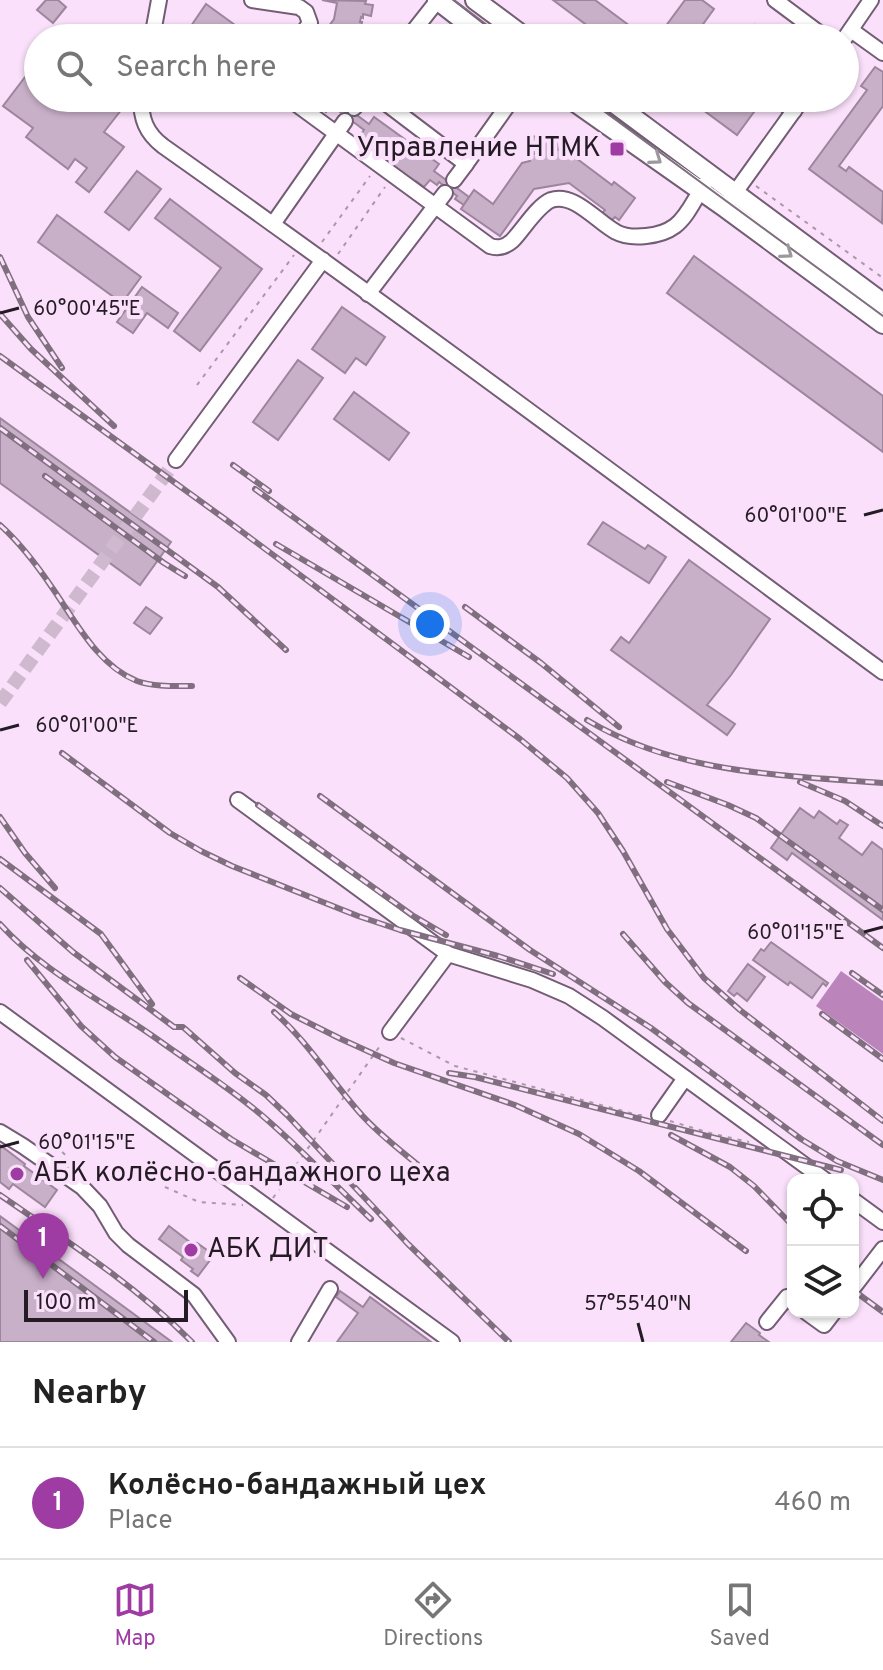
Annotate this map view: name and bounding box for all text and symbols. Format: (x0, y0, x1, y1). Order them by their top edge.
search box (24, 24, 859, 112)
icon: search (52, 46, 96, 90)
text: Search here (116, 50, 276, 87)
place label: Управление НТМК (356, 131, 601, 167)
marker: Управление НТМК (608, 140, 626, 158)
one-way arrow (647, 149, 661, 164)
one-way arrow (778, 244, 793, 258)
text: 60°00'45"E (33, 297, 141, 323)
text: 60°01'00"E (744, 504, 848, 530)
your location (410, 604, 450, 644)
text: 60°01'00"E (35, 714, 139, 740)
text: 60°01'15"E (747, 921, 845, 947)
text: 60°01'15"E (38, 1131, 136, 1157)
place label: АБК колёсно-бандажного цеха (33, 1156, 450, 1192)
marker: АБК колёсно-бандажного цеха (8, 1165, 26, 1183)
map controls (787, 1174, 859, 1318)
button: locate (787, 1174, 859, 1246)
pin: 1 (17, 1213, 69, 1279)
place label: АБК ДИТ (207, 1232, 329, 1268)
marker: АБК ДИТ (182, 1241, 200, 1259)
button: layers (787, 1246, 859, 1318)
scale bar (24, 1286, 188, 1322)
text: 100 m (36, 1290, 96, 1317)
text: 57°55'40"N (584, 1292, 692, 1318)
text: Nearby (32, 1373, 147, 1416)
text: Колёсно-бандажный цех (108, 1468, 486, 1505)
text: 1 (53, 1487, 63, 1520)
text: 460 m (775, 1487, 851, 1520)
text: Place (108, 1505, 172, 1538)
tab: Map (113, 1578, 157, 1653)
tab: Directions (383, 1578, 483, 1653)
tab: Saved (709, 1578, 770, 1653)

